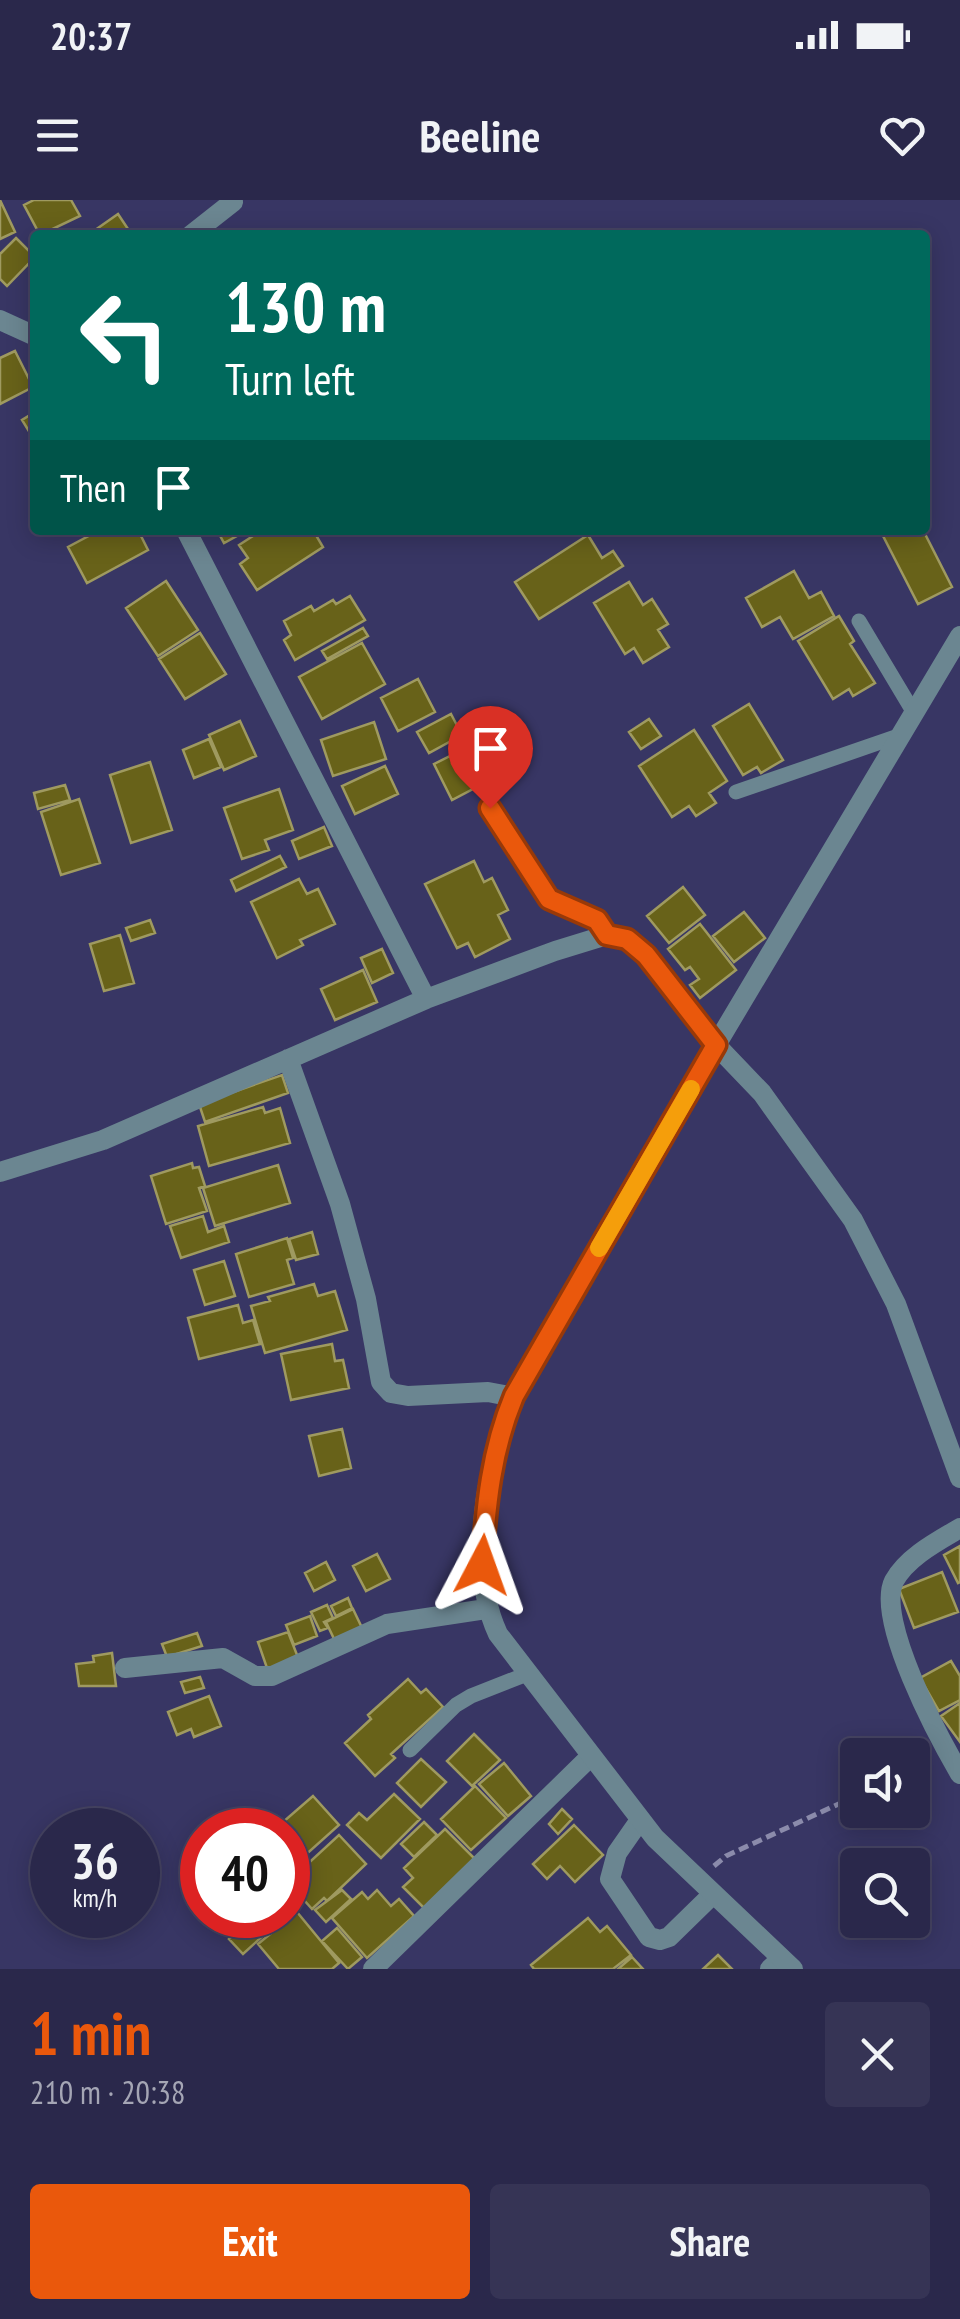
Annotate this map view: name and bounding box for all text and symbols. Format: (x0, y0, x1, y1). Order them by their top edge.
text: 20:37 (50, 11, 132, 60)
text: Beeline (419, 106, 541, 164)
icon: menu (30, 108, 85, 163)
icon: heart (875, 108, 930, 163)
text: 130 m (225, 261, 386, 351)
icon: left (60, 270, 190, 400)
text: Turn left (225, 349, 355, 407)
icon: arrive (146, 460, 201, 515)
text: Then (60, 463, 126, 512)
pin (448, 706, 533, 809)
icon: arrive (463, 721, 518, 776)
position arrow (430, 1513, 534, 1617)
map controls (840, 1738, 930, 1938)
button: sound (840, 1738, 930, 1828)
speed limit sign: 40 (180, 1808, 310, 1938)
text: 36 (71, 1828, 119, 1893)
button: search (840, 1848, 930, 1938)
text: km/h (73, 1882, 117, 1914)
text: 1 min (30, 1994, 151, 2072)
button: close (825, 2002, 930, 2107)
text: 210 m · 20:38 (30, 2071, 185, 2113)
button: Exit (30, 2184, 470, 2299)
button: Share (490, 2184, 930, 2299)

